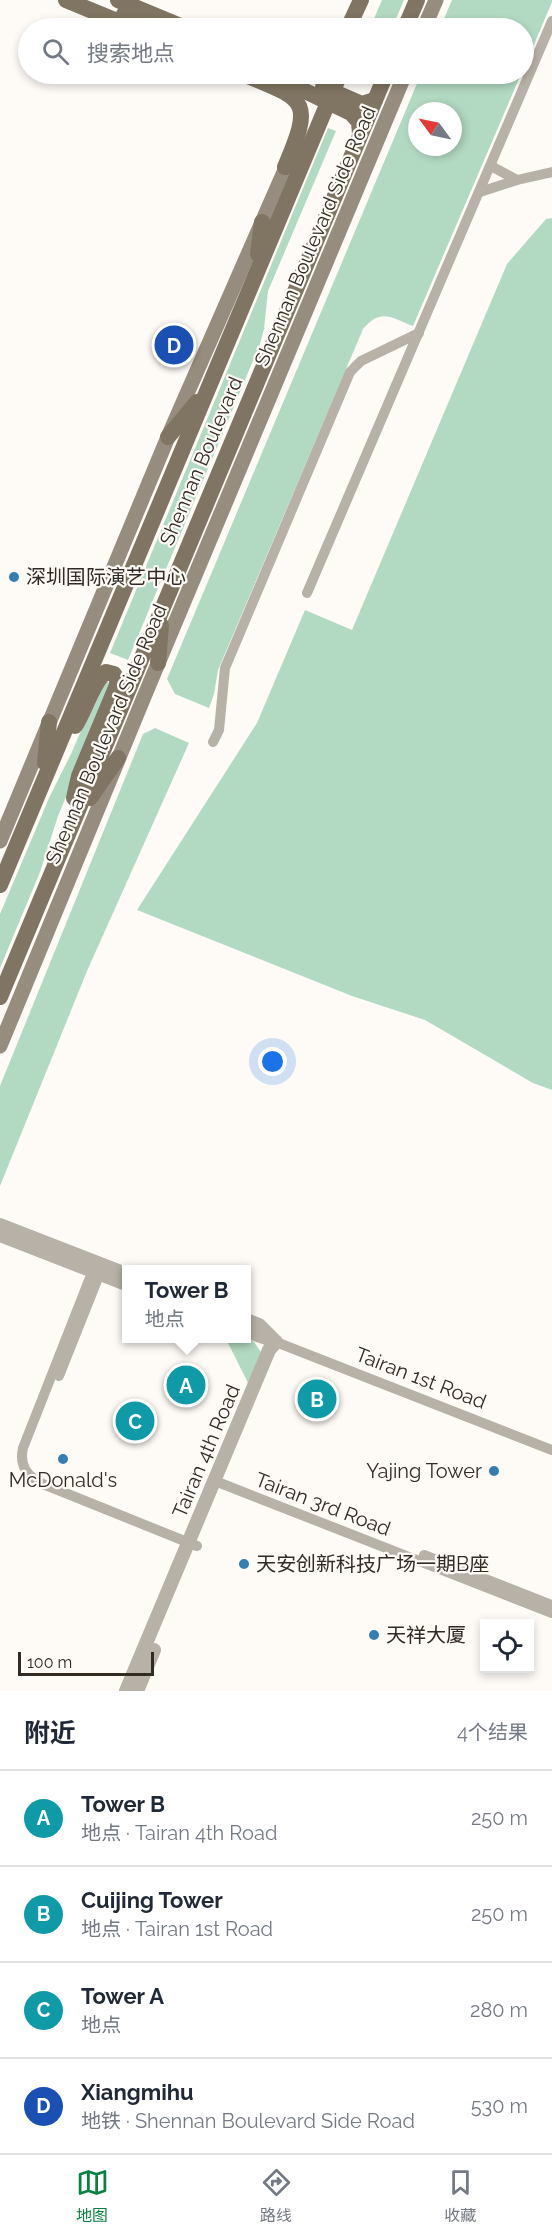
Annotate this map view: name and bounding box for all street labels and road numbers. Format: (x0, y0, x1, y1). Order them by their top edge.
street label: Shennan Boulevard Side Road (249, 103, 381, 369)
street label: Shennan Boulevard (155, 373, 247, 549)
street label: Shennan Boulevard Side Road (40, 601, 172, 867)
street label: Tairan 1st Road (352, 1342, 490, 1414)
street label: Tairan 4th Road (167, 1381, 245, 1521)
street label: Tairan 3rd Road (252, 1467, 394, 1541)

